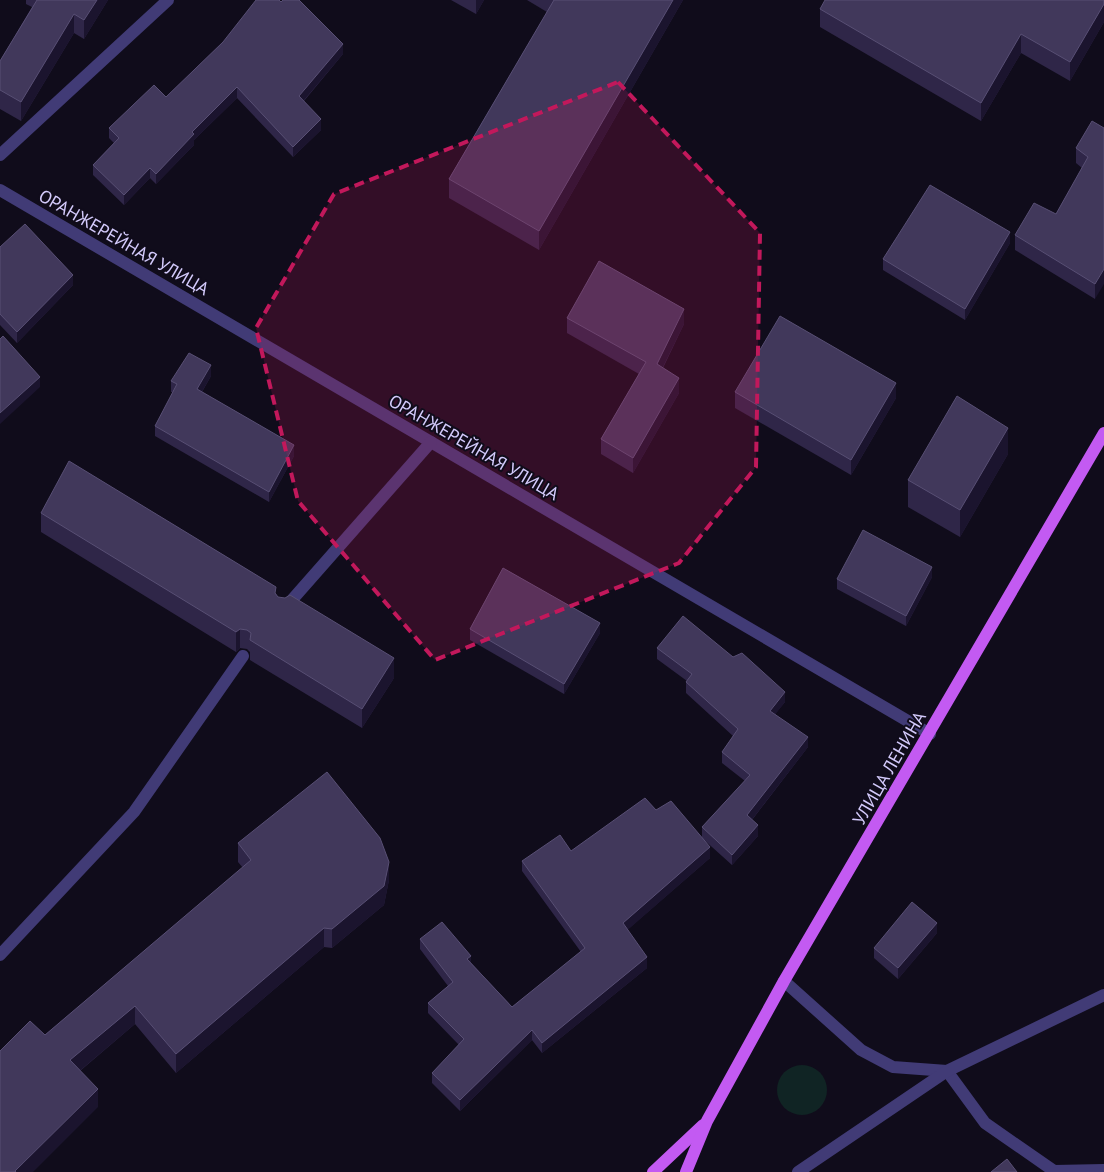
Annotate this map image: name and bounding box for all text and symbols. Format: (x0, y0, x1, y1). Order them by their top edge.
street label: ОРАНЖЕРЕЙНАЯ УЛИЦА (35, 184, 214, 300)
street label: ОРАНЖЕРЕЙНАЯ УЛИЦА (385, 389, 564, 505)
street label: УЛИЦА ЛЕНИНА (847, 707, 931, 829)

